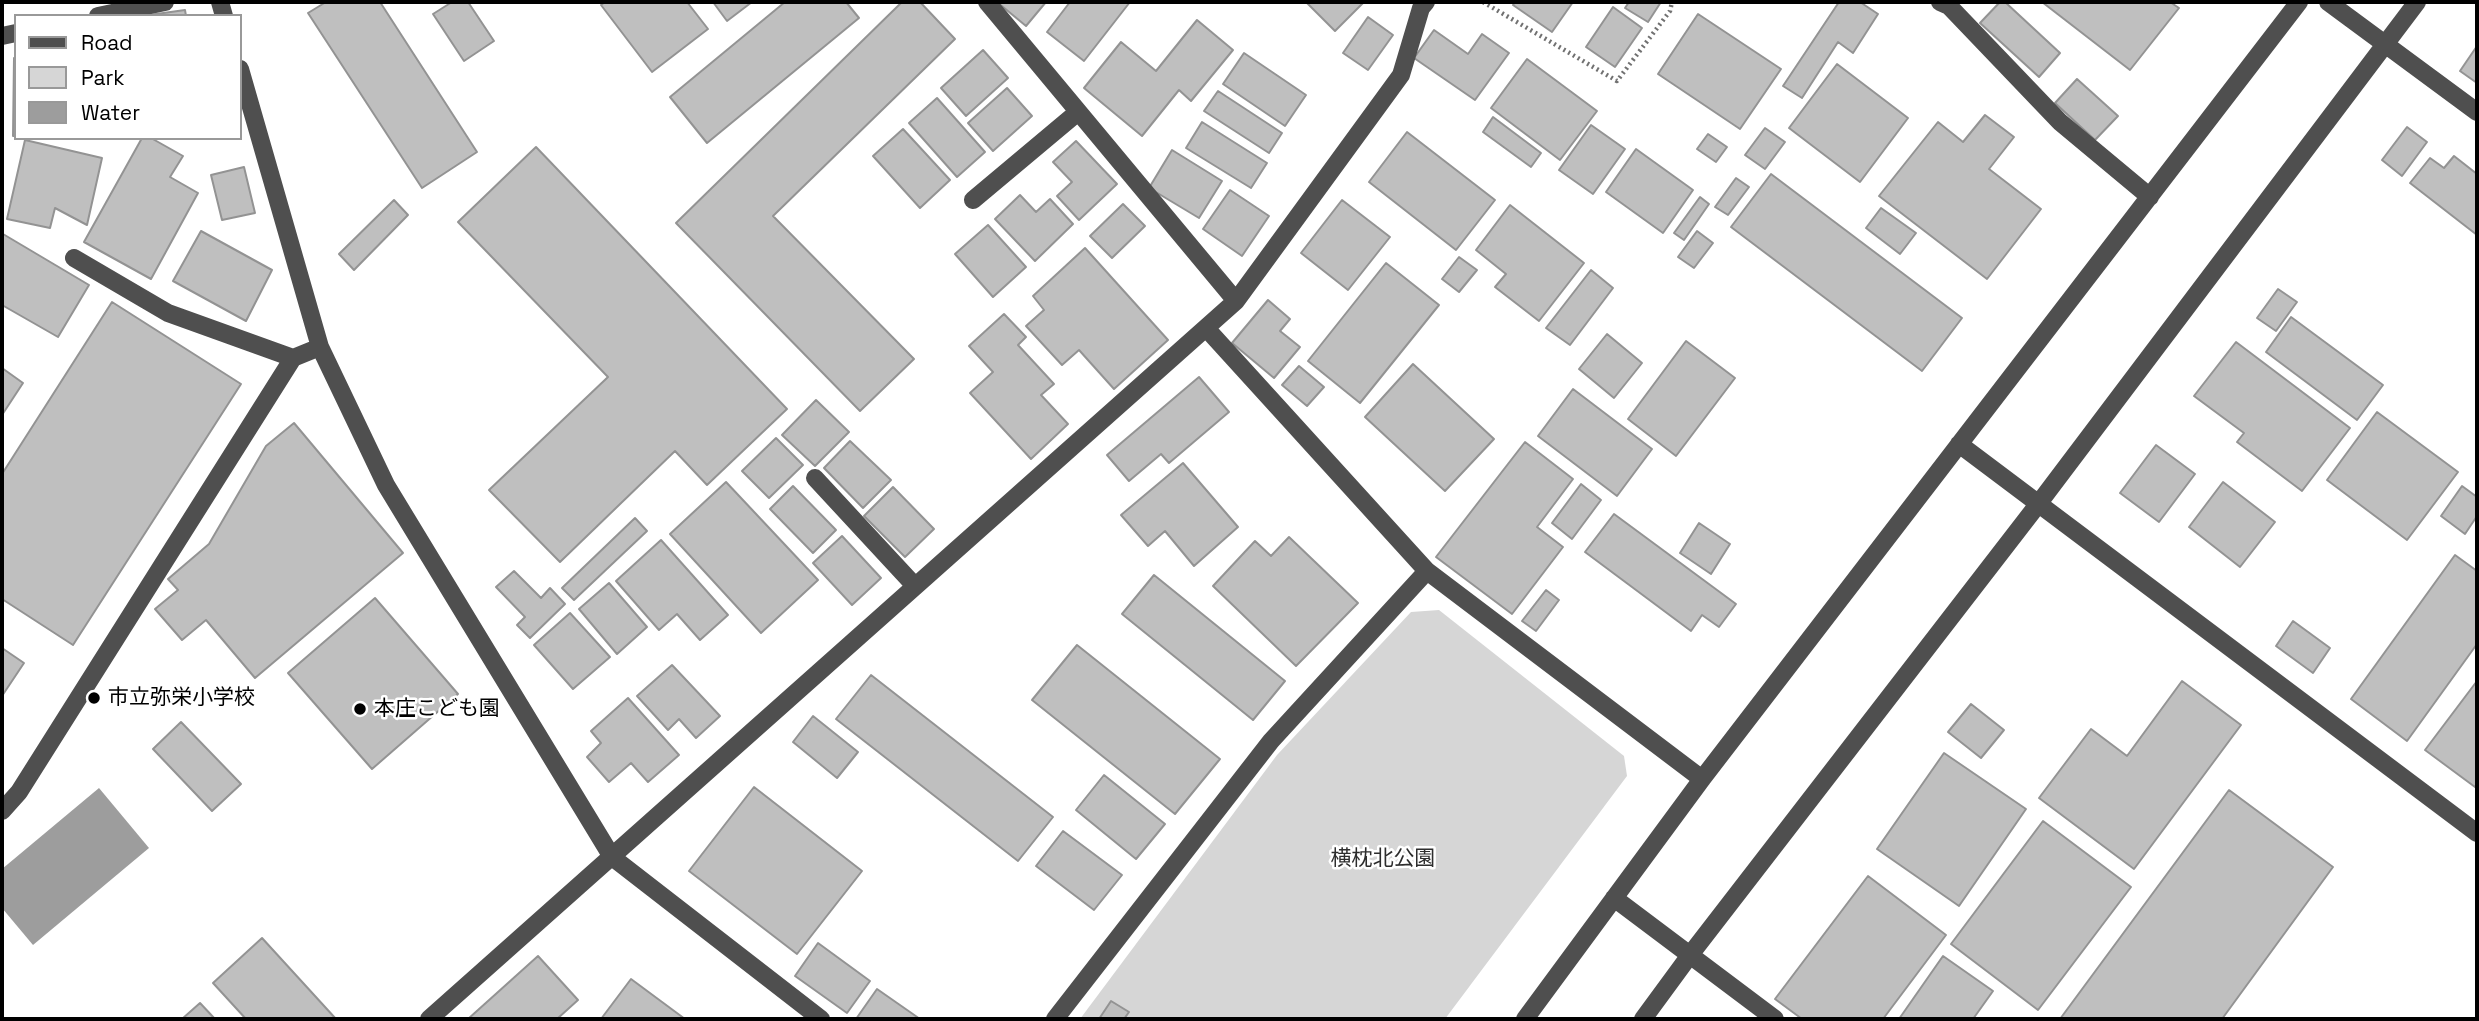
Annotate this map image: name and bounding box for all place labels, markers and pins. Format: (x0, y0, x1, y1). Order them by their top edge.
place label: 市立弥栄小学校 (108, 685, 255, 711)
marker: 市立弥栄小学校 (86, 690, 102, 706)
place label: 本庄こども園 (374, 696, 500, 722)
marker: 本庄こども園 (352, 701, 368, 717)

